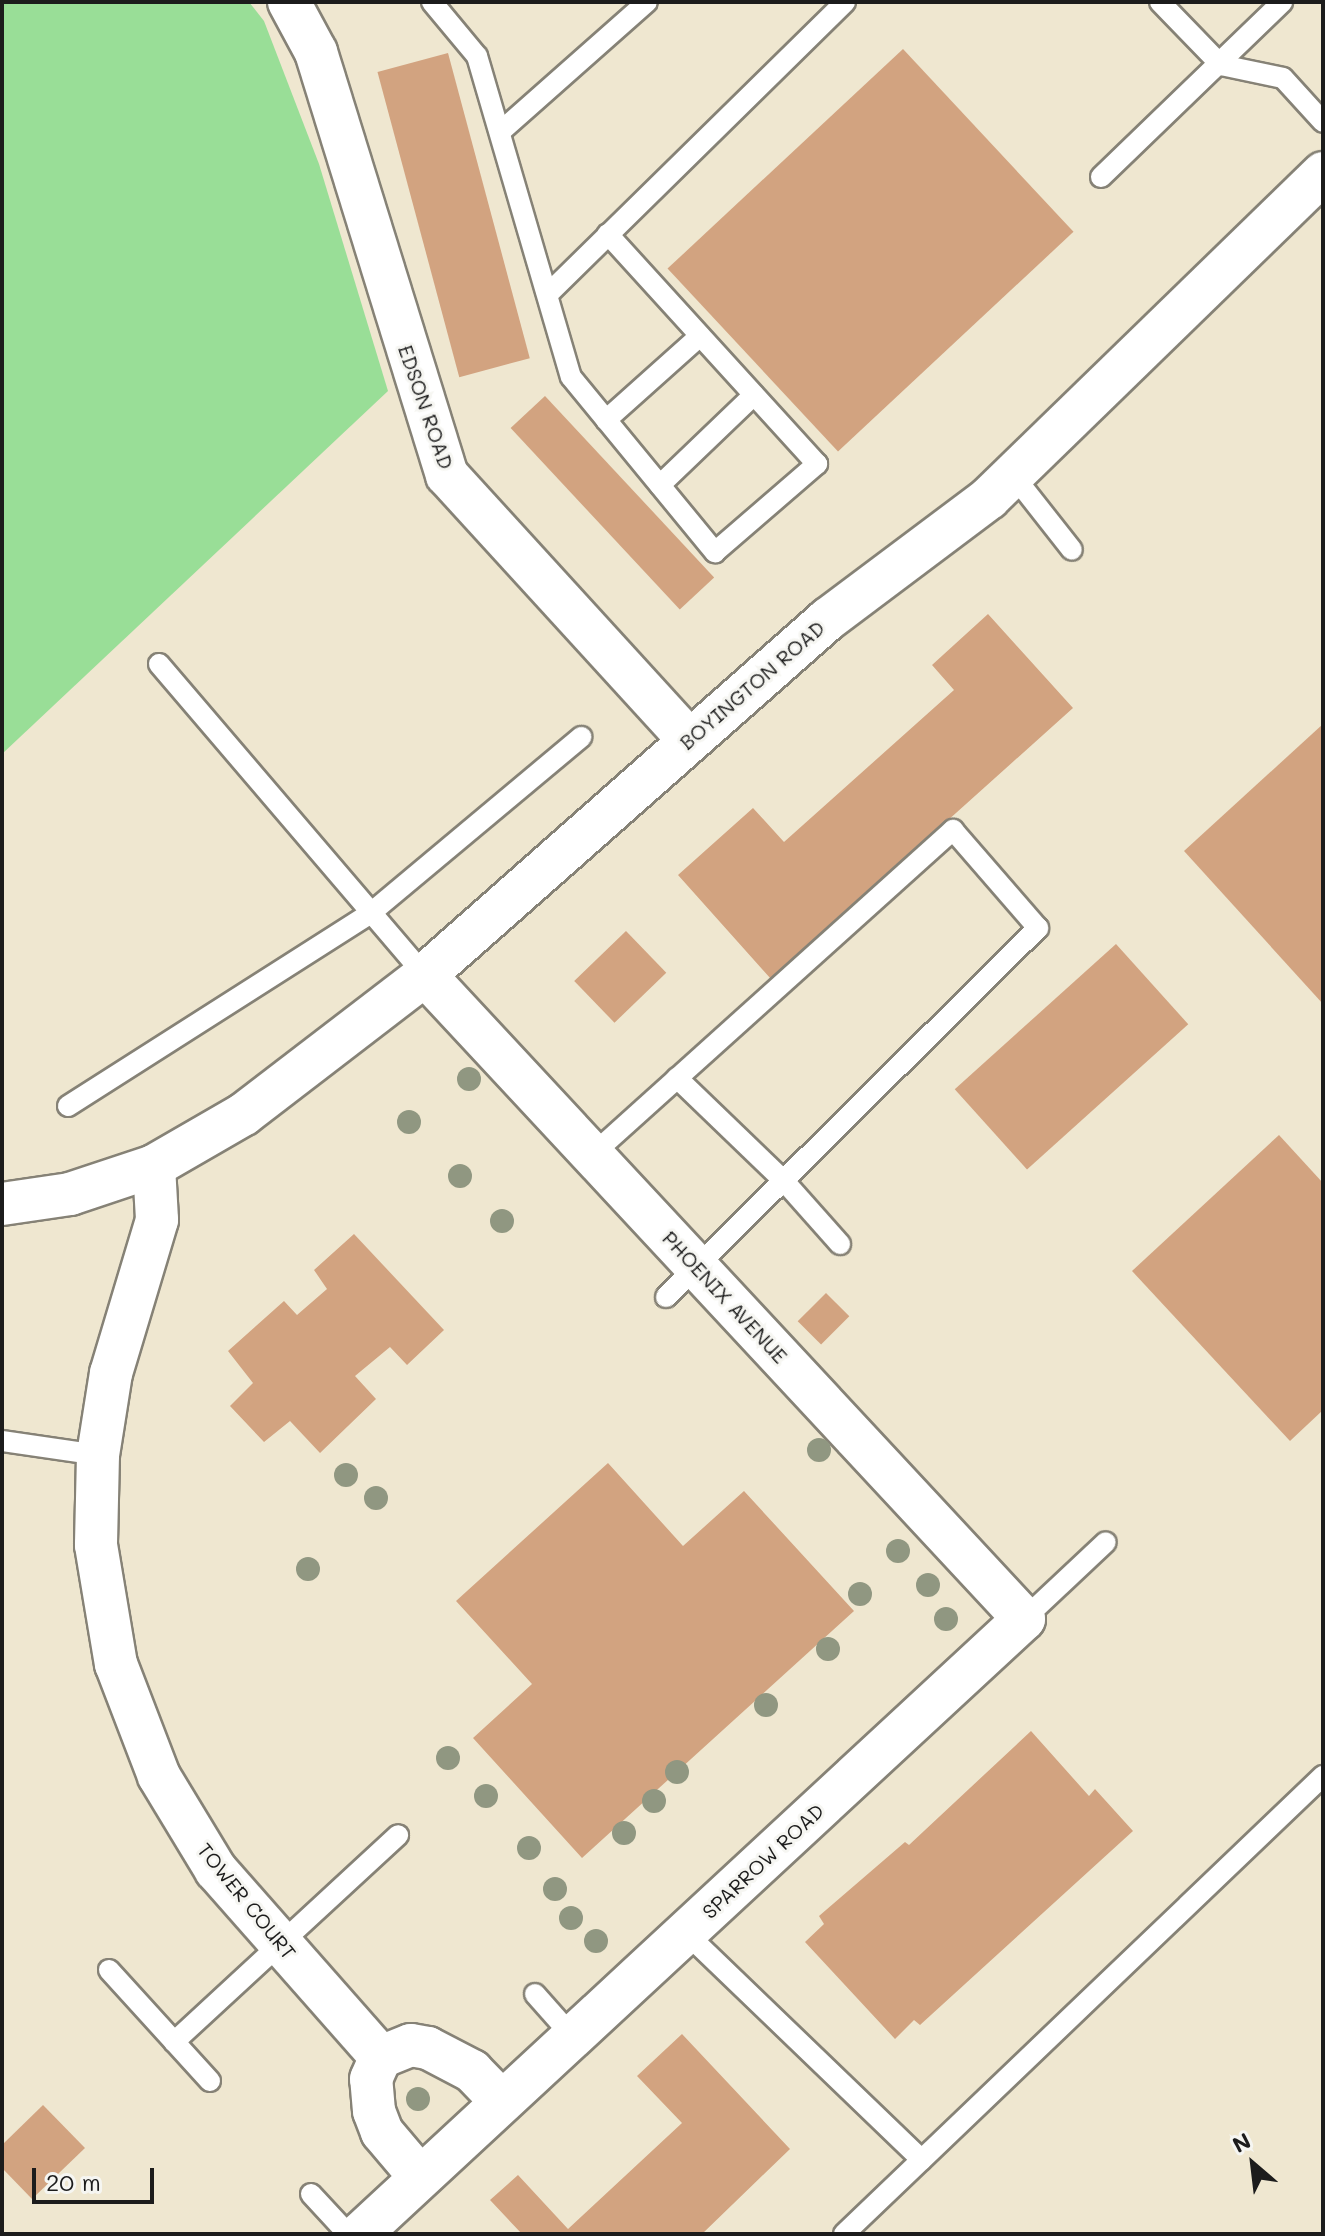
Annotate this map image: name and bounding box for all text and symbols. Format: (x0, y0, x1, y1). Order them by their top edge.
street label: EDSON ROAD (394, 342, 458, 472)
street label: BOYINGTON ROAD (675, 616, 829, 754)
street label: PHOENIX AVENUE (658, 1226, 792, 1368)
street label: SPARROW ROAD (697, 1799, 829, 1923)
street label: TOWER COURT (193, 1838, 301, 1964)
north arrow (1213, 2124, 1293, 2204)
text: N (1227, 2126, 1256, 2159)
scale bar (36, 2152, 158, 2202)
text: 20 m (46, 2166, 101, 2197)

